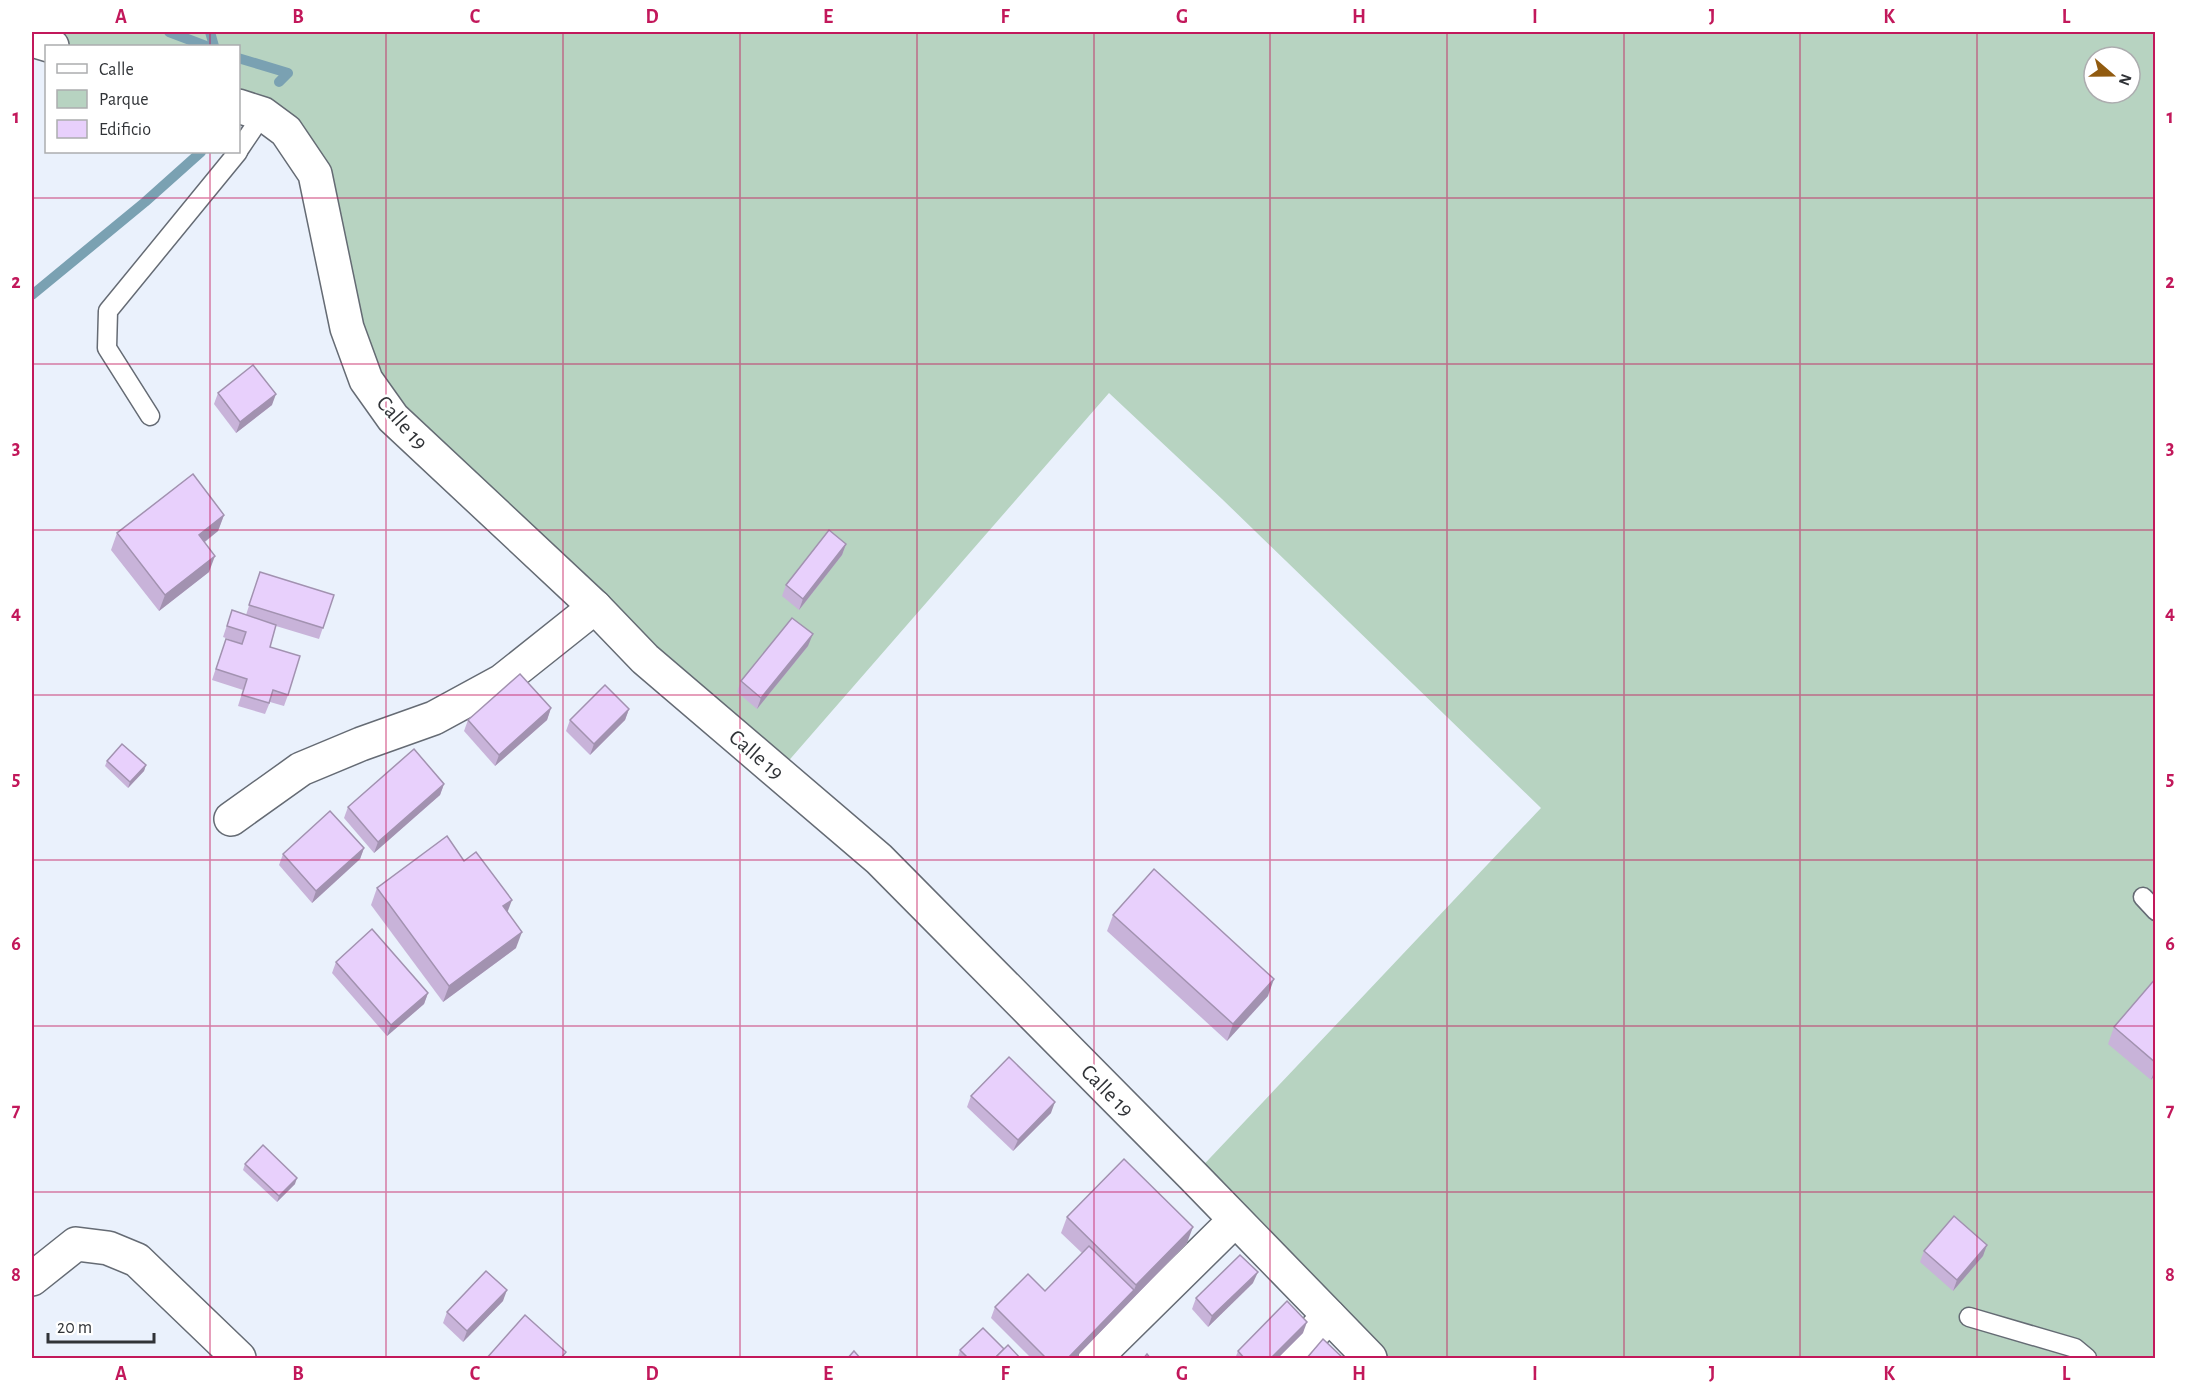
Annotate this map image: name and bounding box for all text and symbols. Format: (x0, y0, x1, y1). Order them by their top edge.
text: A (115, 7, 127, 27)
text: B (292, 7, 304, 27)
text: C (470, 7, 481, 27)
text: D (645, 7, 659, 27)
text: E (823, 7, 833, 27)
text: F (1000, 7, 1010, 27)
text: G (1176, 7, 1188, 27)
text: H (1352, 7, 1366, 27)
text: I (1532, 7, 1538, 27)
text: J (1709, 7, 1715, 27)
text: K (1883, 7, 1895, 27)
text: L (2062, 7, 2071, 27)
legend (45, 45, 240, 153)
north arrow (2082, 45, 2142, 105)
text: Calle (99, 61, 134, 79)
text: N (2116, 72, 2135, 88)
text: Parque (99, 91, 148, 109)
text: 1 (12, 107, 20, 127)
text: 1 (2166, 107, 2174, 127)
text: Edificio (99, 121, 151, 139)
text: 2 (11, 272, 21, 292)
text: 2 (2165, 272, 2175, 292)
street label: Calle 19 (373, 391, 432, 454)
text: 3 (12, 438, 20, 458)
text: 3 (2166, 438, 2174, 458)
text: 4 (11, 603, 21, 623)
text: 4 (2165, 603, 2175, 623)
street label: Calle 19 (725, 725, 788, 784)
text: 5 (12, 769, 20, 789)
text: 5 (2166, 769, 2174, 789)
text: 6 (11, 934, 21, 954)
text: 6 (2165, 934, 2175, 954)
street label: Calle 19 (1077, 1060, 1138, 1121)
text: 7 (12, 1100, 21, 1120)
text: 7 (2166, 1100, 2175, 1120)
text: 8 (11, 1265, 21, 1285)
text: 8 (2165, 1265, 2175, 1285)
scale bar (48, 1306, 154, 1344)
text: 20 m (57, 1319, 92, 1337)
text: A (115, 1364, 127, 1384)
text: B (292, 1364, 304, 1384)
text: C (470, 1364, 481, 1384)
text: D (645, 1364, 659, 1384)
text: E (823, 1364, 833, 1384)
text: F (1000, 1364, 1010, 1384)
text: G (1176, 1364, 1188, 1384)
text: H (1352, 1364, 1366, 1384)
text: I (1532, 1364, 1538, 1384)
text: J (1709, 1364, 1715, 1384)
text: K (1883, 1364, 1895, 1384)
text: L (2062, 1364, 2071, 1384)

